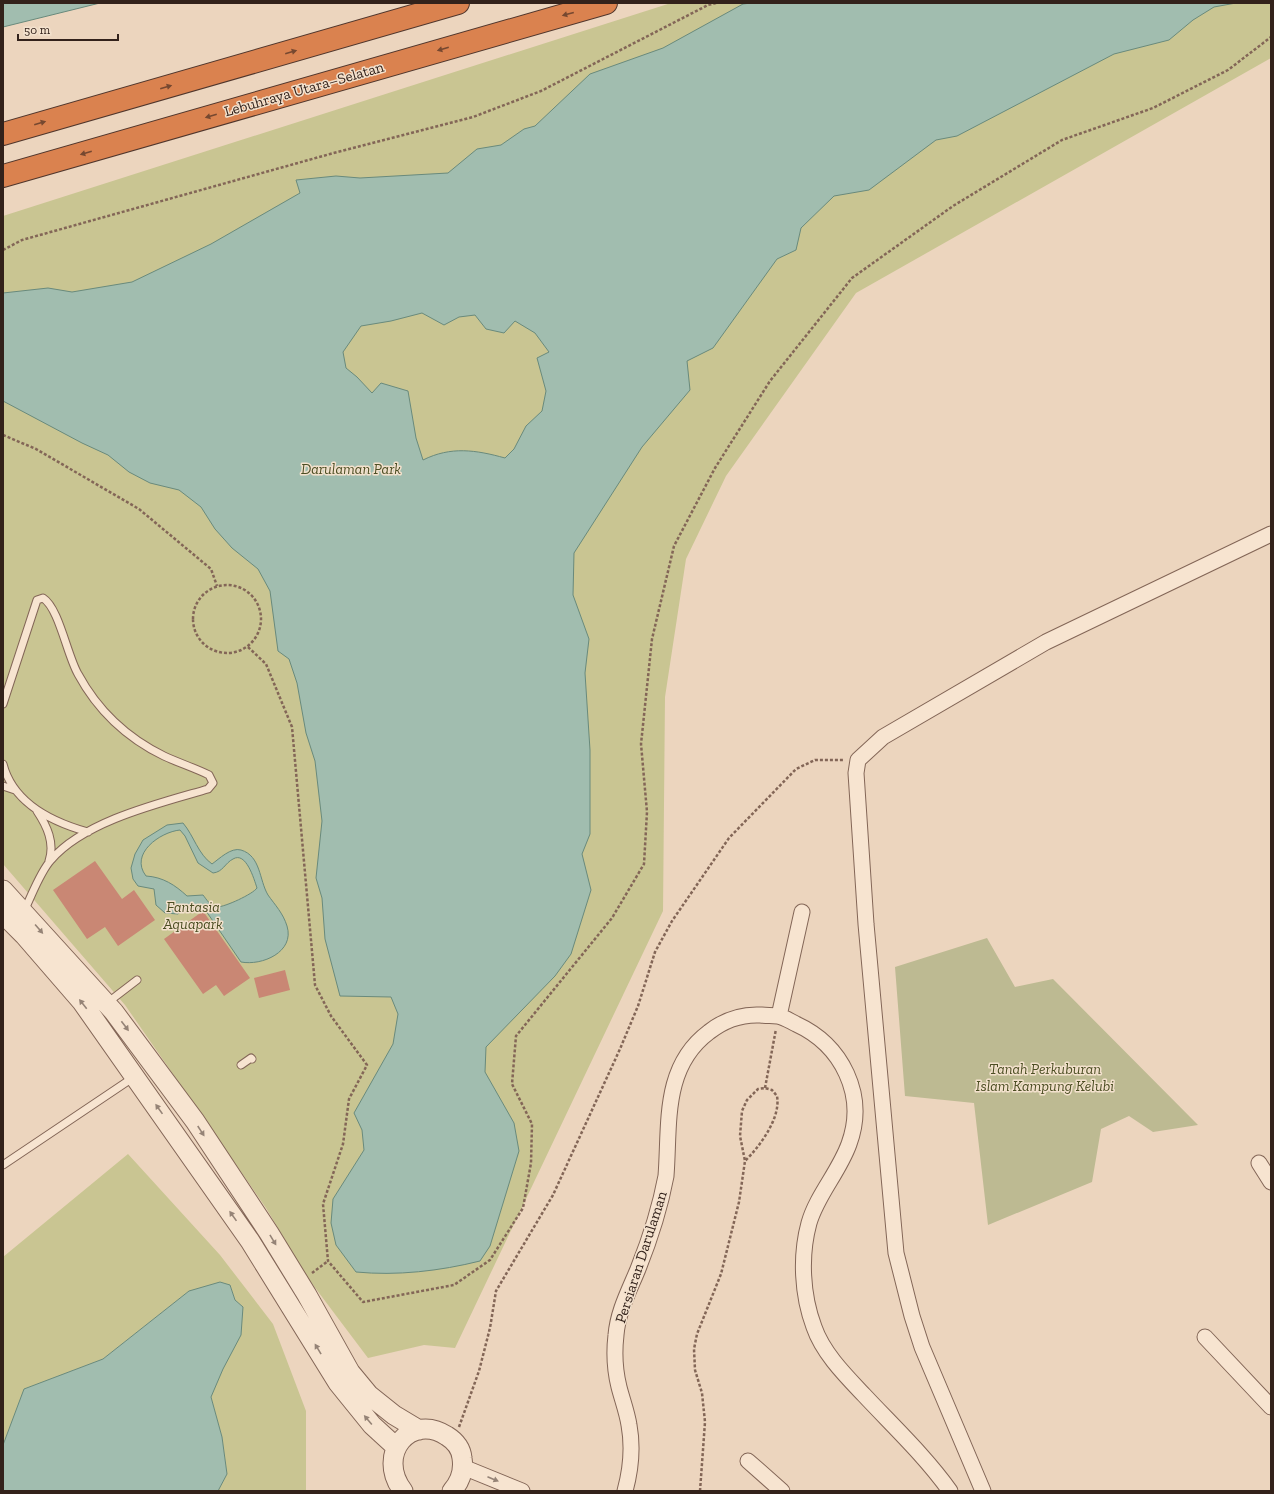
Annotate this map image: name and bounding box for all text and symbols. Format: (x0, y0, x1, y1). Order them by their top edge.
one-way arrow (562, 11, 574, 17)
scale bar (18, 16, 118, 42)
text: 50 m (24, 23, 51, 37)
one-way arrow (437, 46, 449, 52)
one-way arrow (285, 49, 297, 55)
street label: Lebuhraya Utara–Selatan (222, 57, 386, 120)
one-way arrow (160, 84, 172, 90)
one-way arrow (204, 113, 216, 119)
one-way arrow (35, 120, 47, 126)
one-way arrow (80, 150, 92, 156)
park label: Darulaman Park (301, 460, 401, 478)
park label: Fantasia Aquapark (162, 898, 223, 933)
one-way arrow (34, 923, 43, 934)
one-way arrow (79, 998, 87, 1009)
one-way arrow (120, 1021, 129, 1032)
park label: Tanah Perkuburan Islam Kampung Kelubi (976, 1060, 1114, 1095)
one-way arrow (155, 1104, 163, 1115)
one-way arrow (198, 1125, 205, 1137)
street label: Persiaran Darulaman (611, 1188, 671, 1325)
one-way arrow (229, 1211, 237, 1221)
one-way arrow (269, 1234, 276, 1246)
one-way arrow (314, 1343, 321, 1355)
one-way arrow (364, 1414, 373, 1425)
one-way arrow (487, 1476, 498, 1482)

